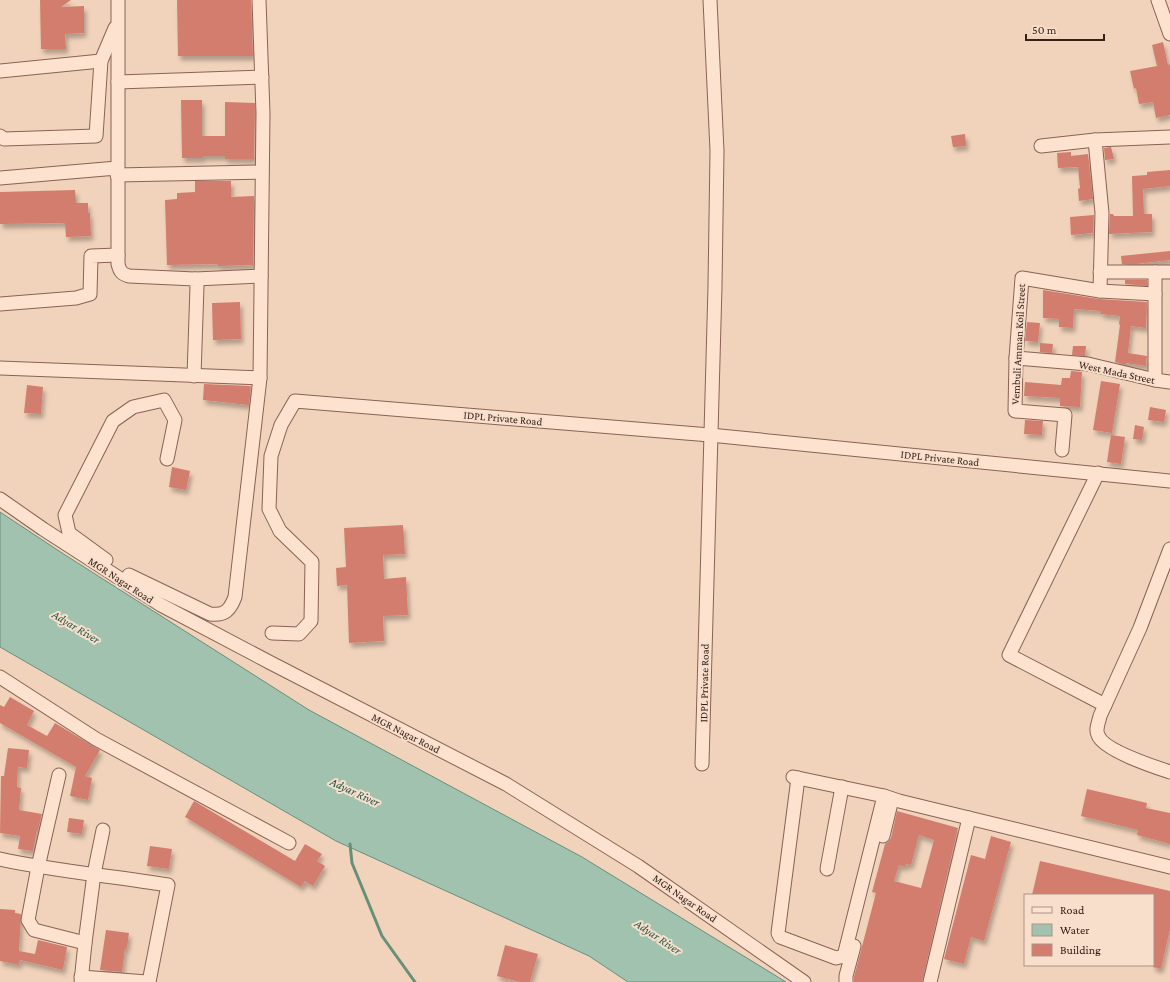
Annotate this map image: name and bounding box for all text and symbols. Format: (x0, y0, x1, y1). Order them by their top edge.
scale bar (1026, 16, 1104, 42)
text: 50 m (1032, 23, 1057, 37)
street label: Vembuli Amman Koil Street (1009, 283, 1027, 405)
street label: West Mada Street (1078, 358, 1156, 386)
street label: IDPL Private Road (463, 409, 543, 427)
street label: IDPL Private Road (900, 448, 980, 468)
street label: MGR Nagar Road (86, 555, 156, 606)
water label: Adyar River (49, 607, 103, 647)
street label: IDPL Private Road (697, 643, 711, 723)
street label: MGR Nagar Road (369, 711, 442, 756)
water label: Adyar River (327, 774, 383, 810)
street label: MGR Nagar Road (650, 872, 719, 925)
legend (1024, 894, 1154, 966)
text: Road (1060, 903, 1085, 917)
water label: Adyar River (631, 916, 685, 958)
text: Water (1060, 923, 1090, 937)
text: Building (1060, 943, 1101, 957)

